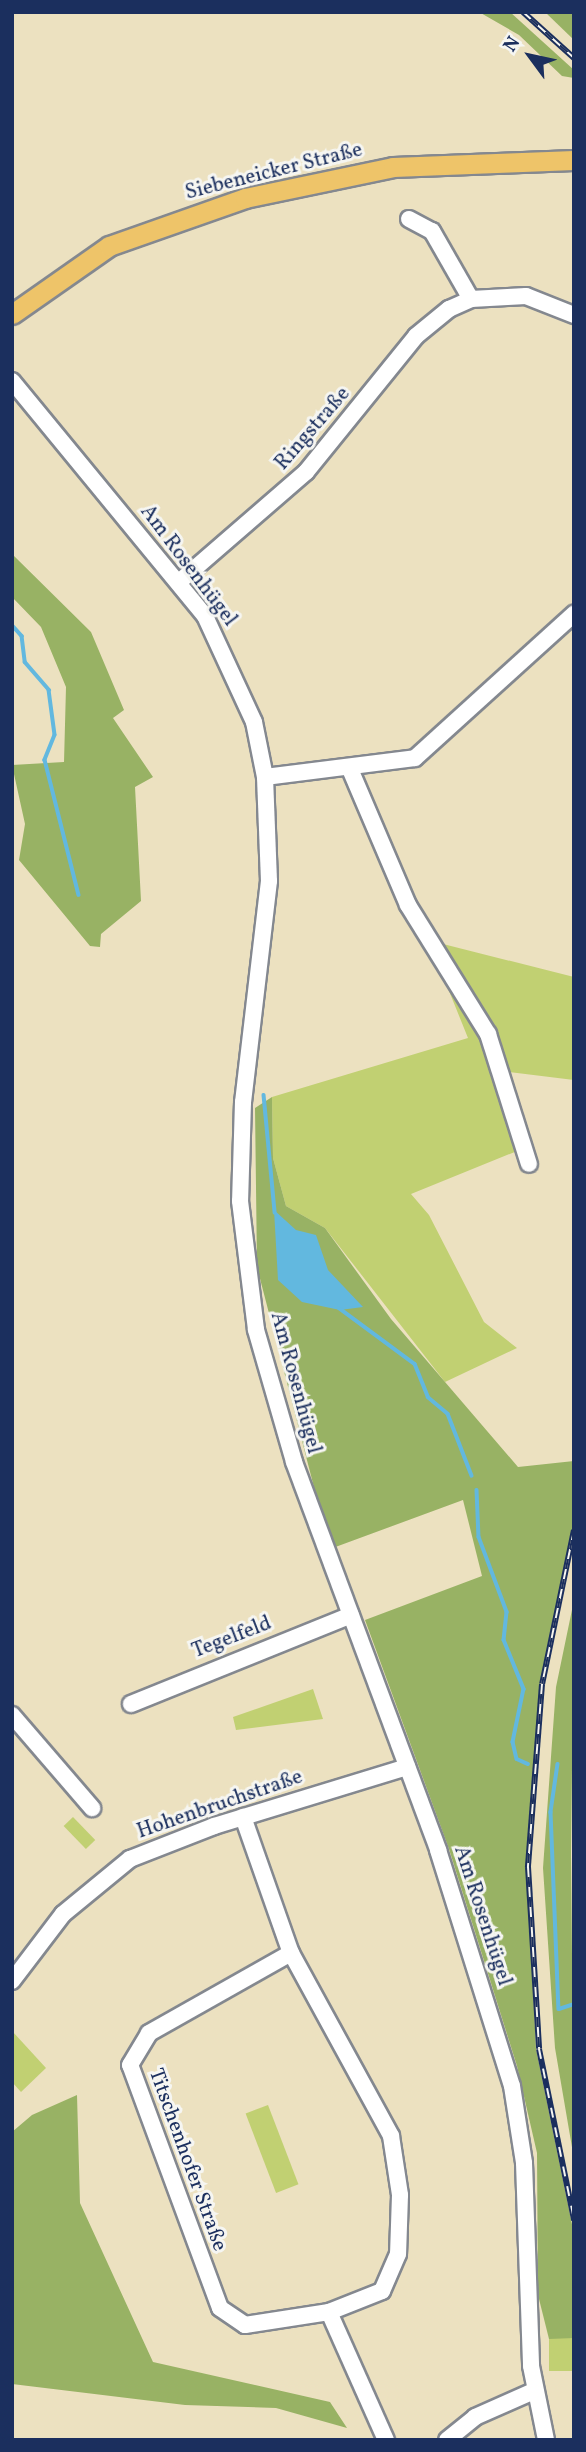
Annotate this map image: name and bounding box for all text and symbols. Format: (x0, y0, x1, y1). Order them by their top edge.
north arrow (495, 21, 565, 91)
text: N (498, 32, 527, 57)
street label: Siebeneicker Straße (183, 138, 365, 206)
street label: Ringstraße (270, 382, 356, 476)
street label: Am Rosenhügel (134, 500, 242, 632)
street label: Am Rosenhügel (264, 1309, 326, 1457)
street label: Tegelfeld (189, 1611, 275, 1665)
street label: Hohenbruchstraße (134, 1765, 306, 1845)
street label: Am Rosenhügel (448, 1843, 516, 1989)
street label: Titschenhofer Straße (142, 2065, 232, 2255)

